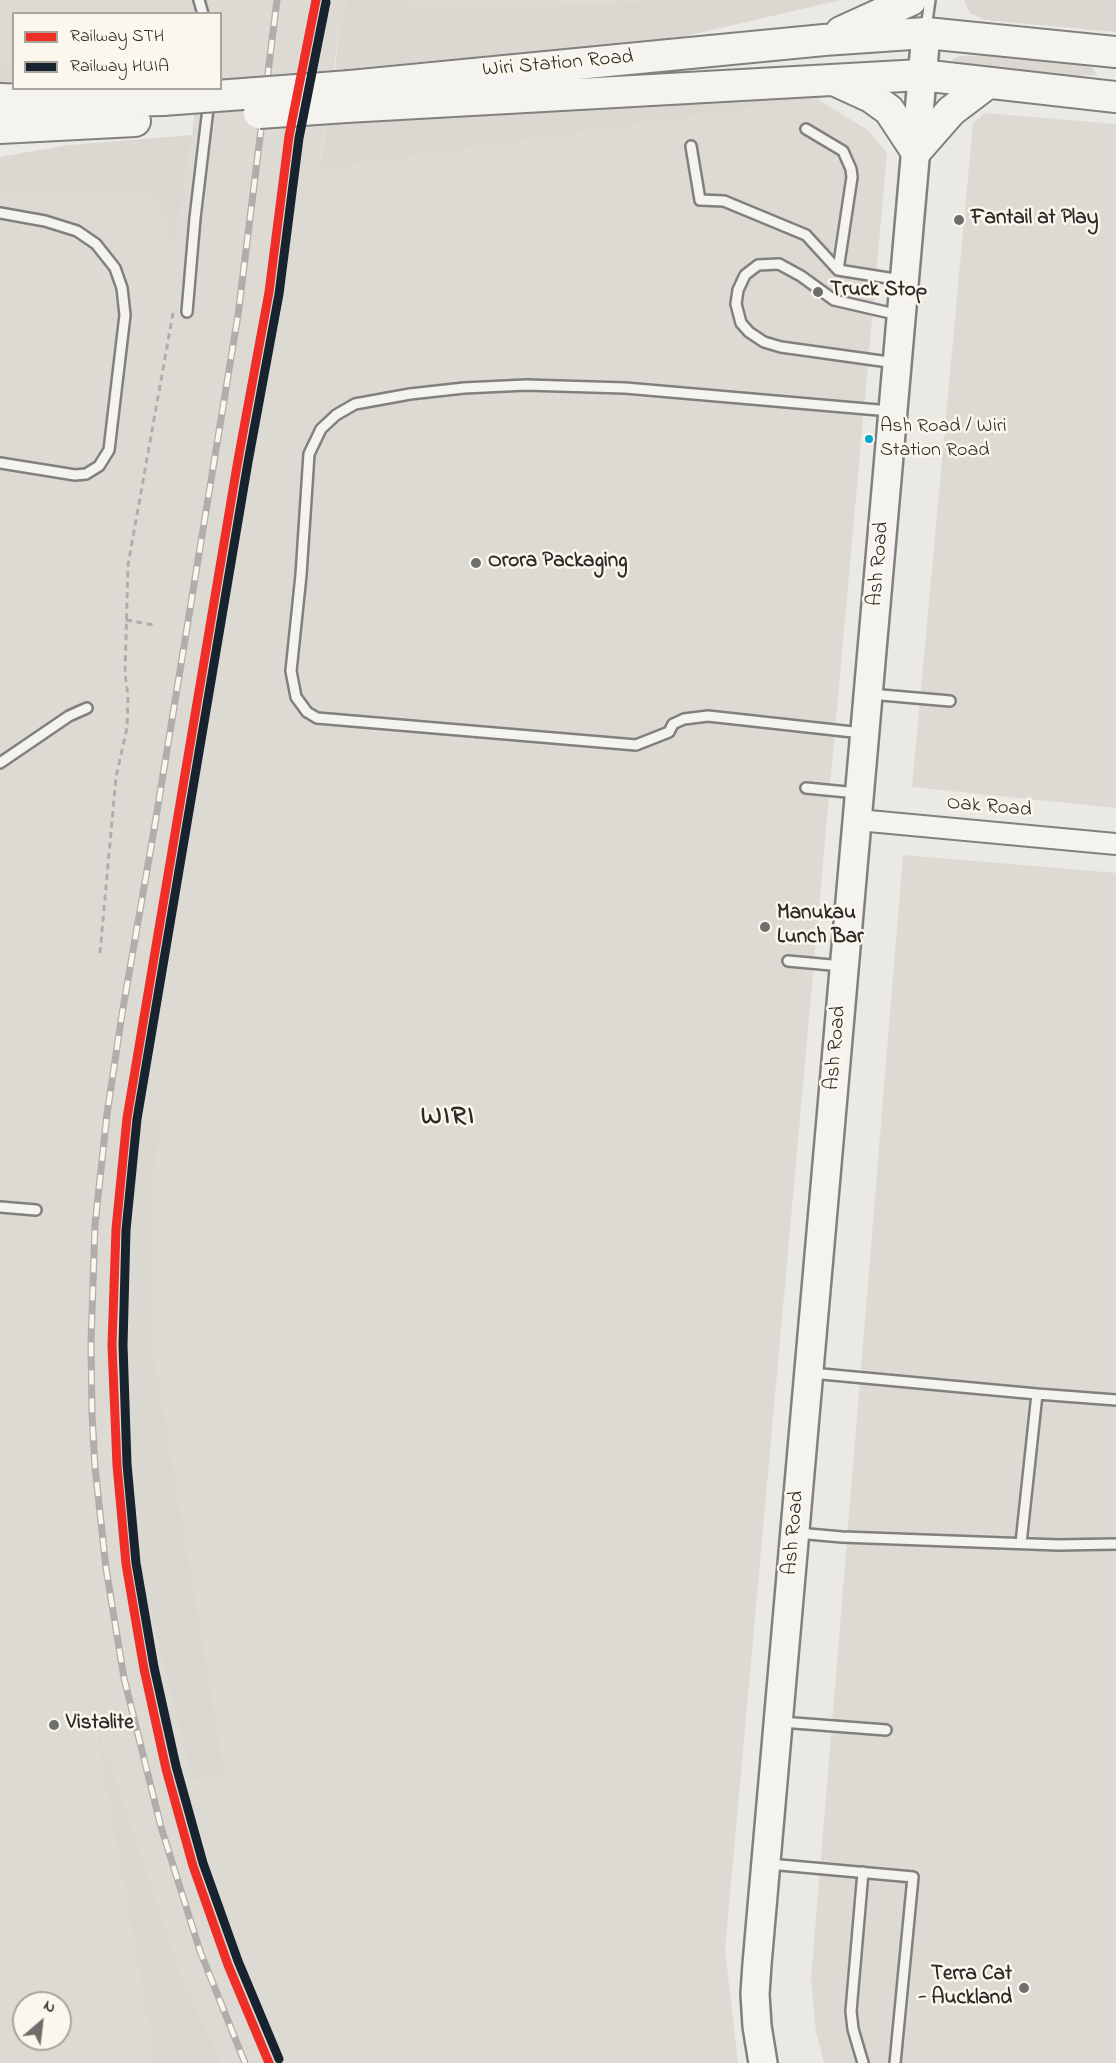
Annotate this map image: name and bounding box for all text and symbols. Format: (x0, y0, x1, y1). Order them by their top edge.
legend (12, 12, 222, 90)
text: Railway STH (70, 24, 164, 50)
street label: Wiri Station Road (481, 46, 635, 84)
text: Railway HUIA (70, 54, 169, 80)
place label: Fantail at Play (971, 207, 1098, 233)
marker: Fantail at Play (952, 213, 966, 227)
place label: Truck Stop (830, 279, 927, 305)
marker: Truck Stop (811, 285, 825, 299)
place label: Ash Road / Wiri Station Road (880, 416, 1007, 463)
marker: Ash Road / Wiri Station Road (863, 433, 875, 445)
street label: Ash Road (864, 521, 896, 607)
place label: Orora Packaging (488, 550, 627, 576)
marker: Orora Packaging (469, 556, 483, 570)
street label: Oak Road (945, 792, 1033, 824)
place label: Manukau Lunch Bar (777, 902, 864, 952)
marker: Manukau Lunch Bar (758, 920, 772, 934)
street label: Ash Road (821, 1005, 853, 1091)
district label: WIRI (421, 1103, 475, 1135)
street label: Ash Road (779, 1490, 811, 1576)
place label: Vistalite (66, 1712, 134, 1738)
marker: Vistalite (47, 1718, 61, 1732)
place label: Terra Cat - Auckland (918, 1963, 1012, 2013)
marker: Terra Cat - Auckland (1017, 1981, 1031, 1995)
north arrow (12, 1991, 72, 2051)
text: N (39, 1994, 60, 2020)

